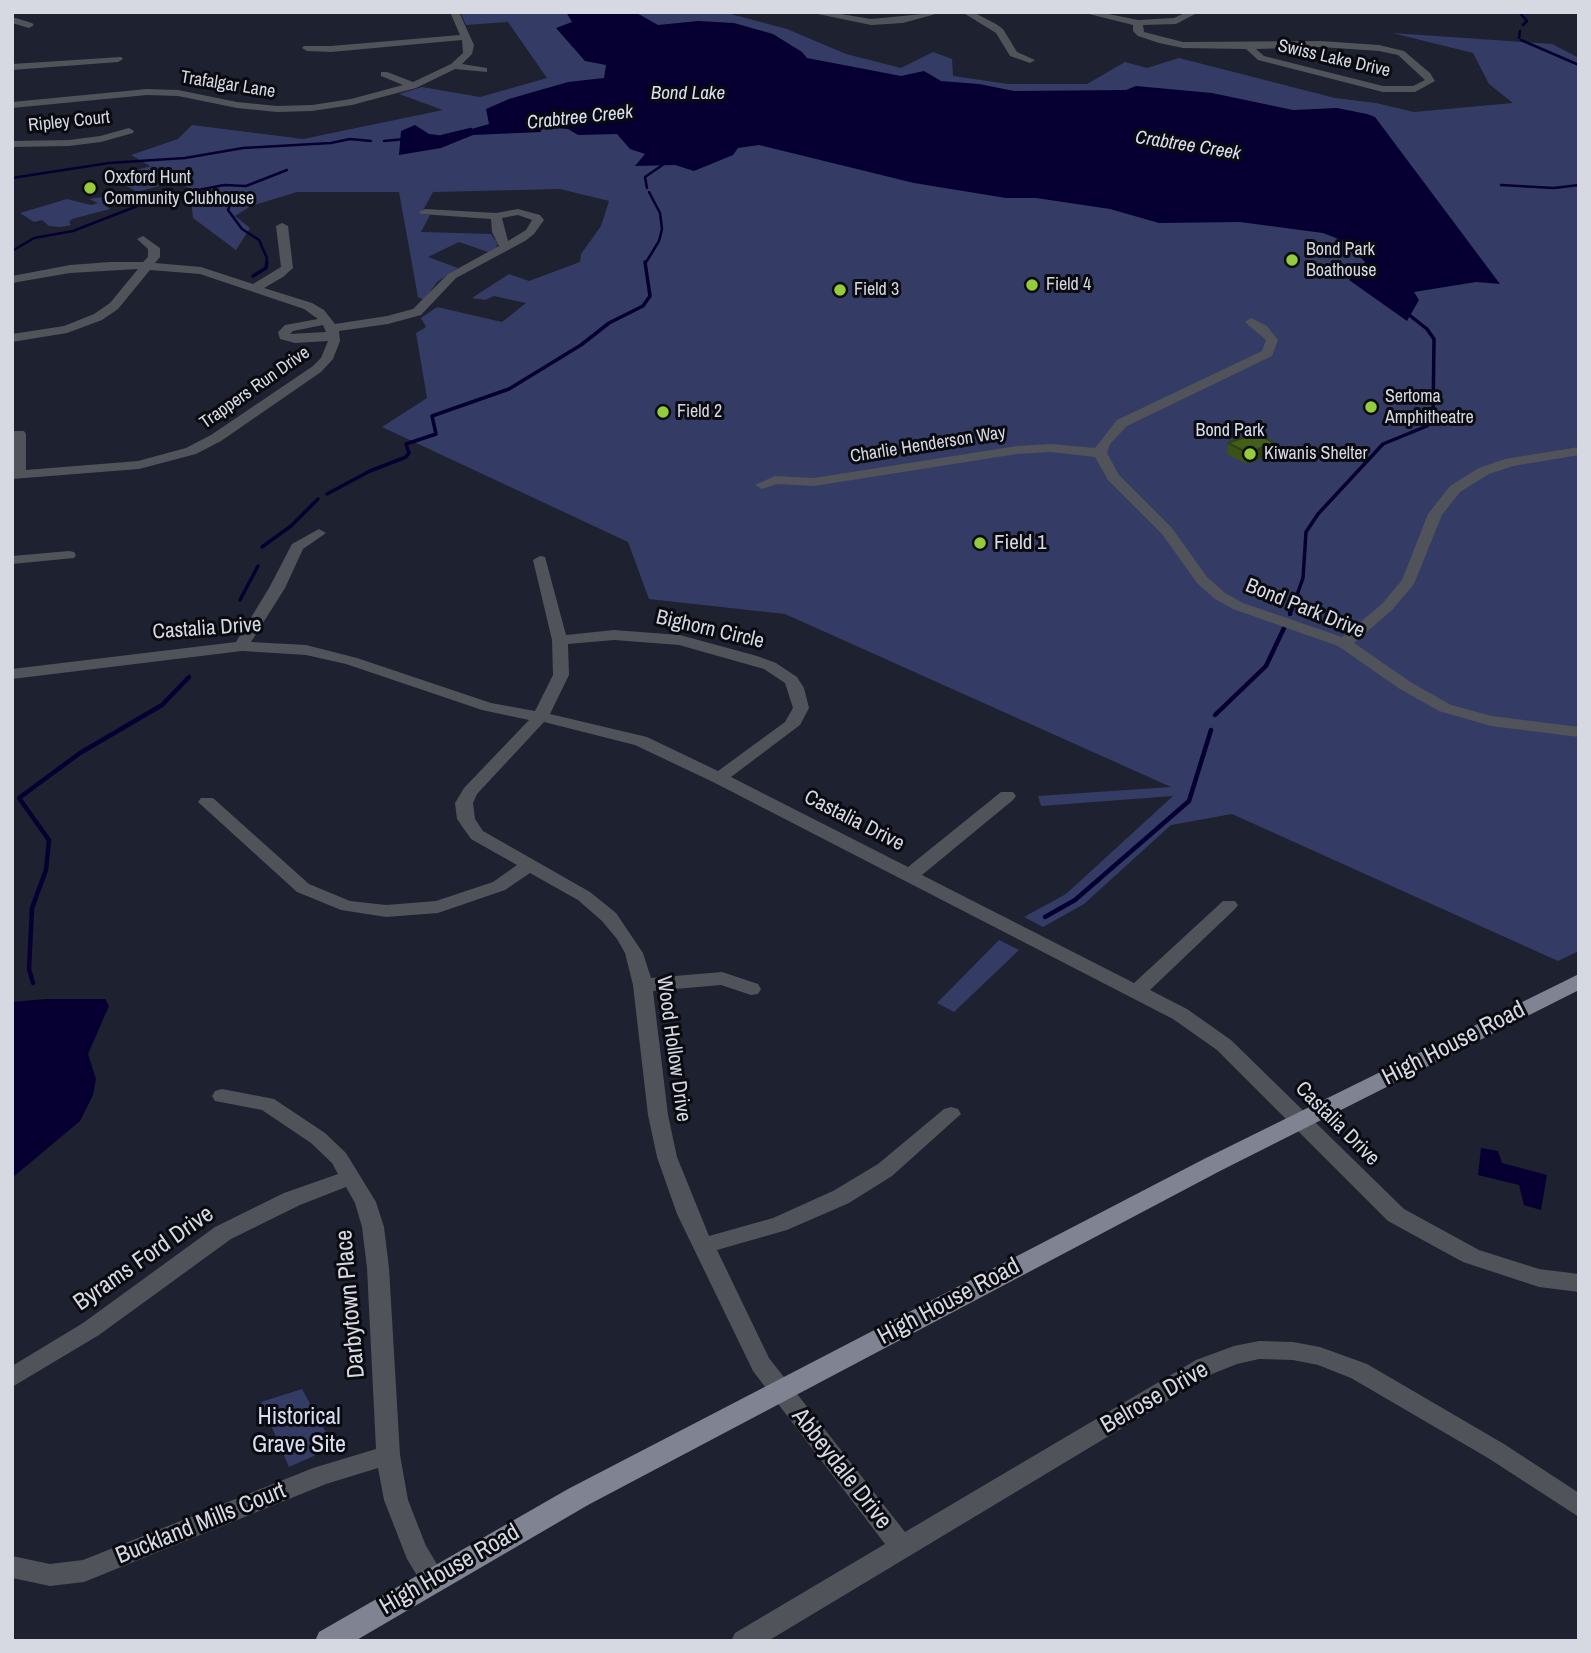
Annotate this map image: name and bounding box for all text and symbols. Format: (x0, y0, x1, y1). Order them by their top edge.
street label: Swiss Lake Drive (1276, 36, 1392, 82)
street label: Trafalgar Lane (179, 67, 277, 103)
water label: Bond Lake (651, 83, 725, 105)
water label: Crabtree Creek (526, 101, 634, 135)
street label: Ripley Court (27, 107, 111, 137)
water label: Crabtree Creek (1134, 126, 1242, 166)
place label: Oxxford Hunt Community Clubhouse (104, 167, 254, 210)
marker: Oxxford Hunt Community Clubhouse (82, 180, 98, 196)
place label: Bond Park Boathouse (1306, 239, 1377, 282)
marker: Bond Park Boathouse (1284, 252, 1300, 268)
place label: Field 4 (1046, 274, 1091, 296)
marker: Field 4 (1024, 277, 1040, 293)
place label: Field 3 (854, 279, 899, 301)
marker: Field 3 (832, 282, 848, 298)
street label: Trappers Run Drive (196, 342, 314, 434)
place label: Sertoma Amphitheatre (1385, 386, 1474, 428)
marker: Sertoma Amphitheatre (1363, 399, 1379, 415)
place label: Field 2 (677, 401, 722, 423)
marker: Field 2 (655, 404, 671, 420)
park label: Bond Park (1196, 420, 1264, 442)
street label: Charlie Henderson Way (849, 422, 1007, 468)
place label: Kiwanis Shelter (1264, 443, 1367, 465)
marker: Kiwanis Shelter (1242, 446, 1258, 462)
place label: Field 1 (994, 530, 1047, 556)
marker: Field 1 (972, 535, 988, 551)
street label: Bond Park Drive (1242, 574, 1368, 644)
street label: Bighorn Circle (654, 605, 766, 655)
street label: Castalia Drive (152, 613, 262, 645)
street label: Castalia Drive (800, 785, 908, 857)
street label: Wood Hollow Drive (650, 974, 696, 1124)
street label: High House Road (1378, 996, 1530, 1092)
street label: Castalia Drive (1290, 1077, 1384, 1171)
street label: Byrams Ford Drive (69, 1200, 219, 1318)
street label: Darbytown Place (330, 1229, 372, 1379)
street label: High House Road (873, 1253, 1025, 1351)
street label: Belrose Drive (1096, 1356, 1214, 1440)
street label: Abbeydale Drive (785, 1403, 897, 1535)
park label: Historical Grave Site (252, 1404, 346, 1460)
street label: Buckland Mills Court (112, 1477, 290, 1571)
street label: High House Road (375, 1518, 525, 1622)

